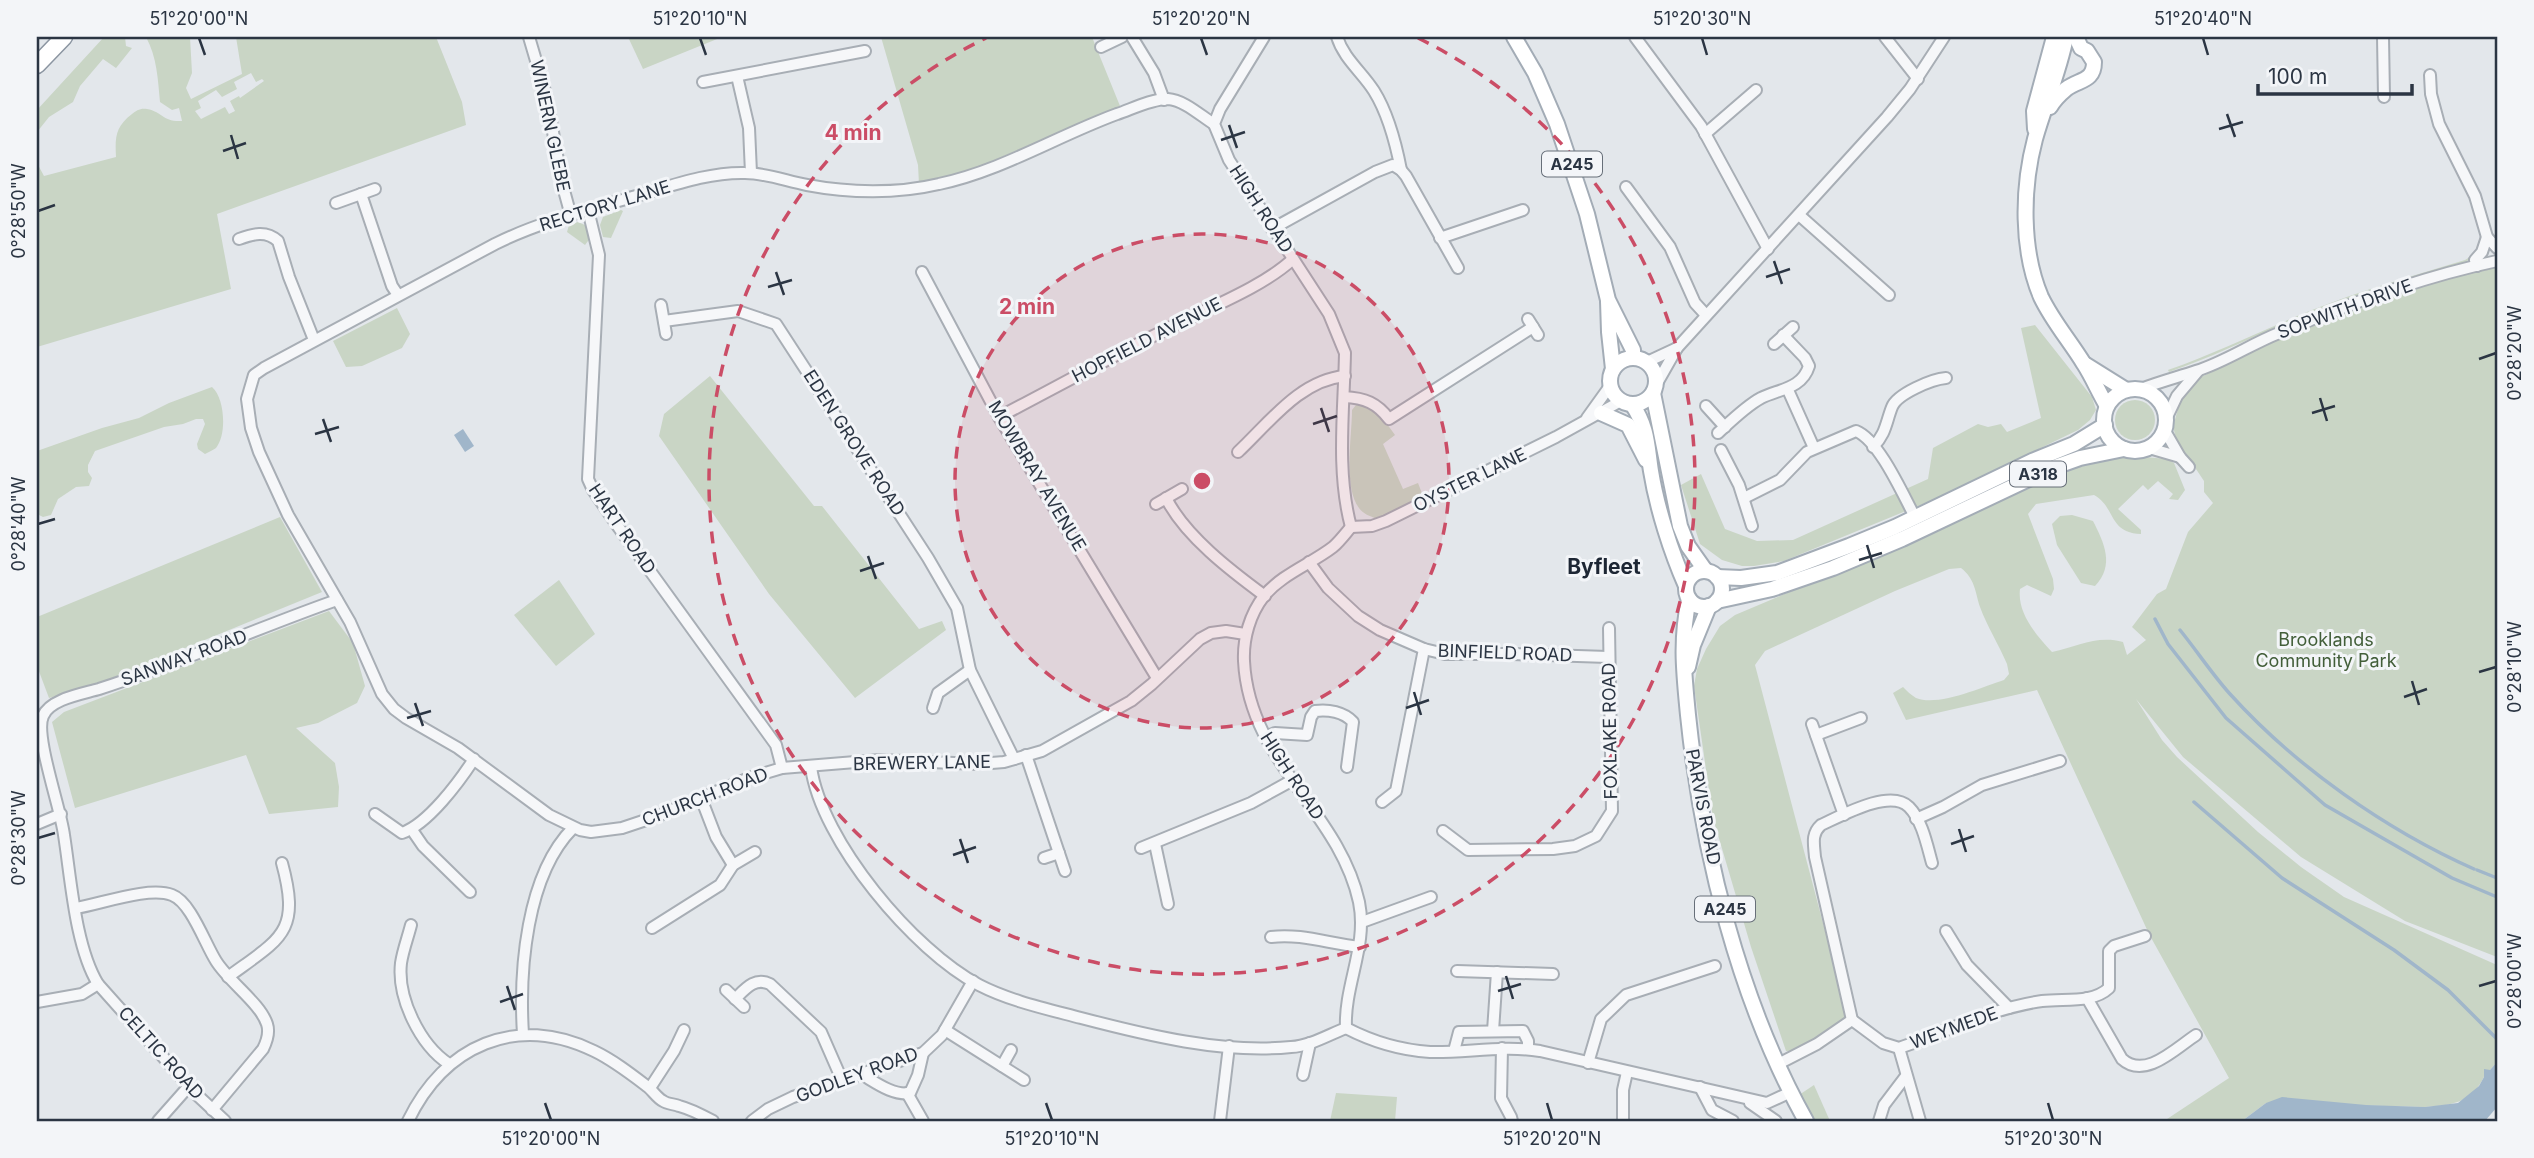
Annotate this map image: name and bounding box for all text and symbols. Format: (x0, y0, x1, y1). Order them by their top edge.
text: 51°20'00"N (150, 8, 248, 29)
text: 51°20'10"N (653, 8, 747, 29)
text: 51°20'20"N (1152, 8, 1250, 29)
text: 51°20'30"N (1653, 8, 1751, 29)
text: 51°20'40"N (2154, 8, 2252, 29)
scale bar (2258, 52, 2412, 96)
street label: WINERN GLEBE (526, 58, 575, 194)
text: 100 m (2268, 64, 2327, 89)
text: 4 min (824, 120, 882, 145)
road number: A245 (1542, 152, 1602, 176)
street label: HIGH ROAD (1225, 161, 1298, 256)
text: 0°28'50"W (8, 163, 29, 259)
street label: RECTORY LANE (537, 176, 673, 235)
street label: SOPWITH DRIVE (2274, 274, 2415, 343)
street label: HOPFIELD AVENUE (1068, 293, 1225, 386)
text: 2 min (999, 294, 1055, 319)
text: 0°28'20"W (2504, 305, 2525, 401)
street label: EDEN GROVE ROAD (799, 366, 909, 520)
street label: MOWBRAY AVENUE (984, 397, 1091, 555)
street label: OYSTER LANE (1410, 443, 1530, 516)
road number: A318 (2010, 461, 2066, 486)
centre of rings (1190, 469, 1214, 493)
text: 0°28'40"W (8, 476, 29, 572)
street label: HART ROAD (585, 480, 660, 578)
district label: Byfleet (1567, 554, 1641, 579)
text: 0°28'10"W (2504, 621, 2525, 713)
street label: SANWAY ROAD (118, 625, 250, 690)
park label: Brooklands Community Park (2255, 629, 2397, 671)
street label: BINFIELD ROAD (1437, 640, 1573, 665)
street label: FOXLAKE ROAD (1598, 662, 1621, 800)
street label: HIGH ROAD (1256, 728, 1329, 823)
street label: PARVIS ROAD (1682, 747, 1725, 867)
street label: BREWERY LANE (853, 751, 991, 774)
street label: CHURCH ROAD (639, 763, 771, 830)
text: 0°28'30"W (8, 790, 29, 886)
road number: A245 (1695, 897, 1755, 922)
text: 0°28'00"W (2504, 933, 2525, 1029)
street label: CELTIC ROAD (114, 1002, 208, 1103)
street label: WEYMEDE (1907, 1002, 2000, 1053)
street label: GODLEY ROAD (793, 1043, 921, 1106)
text: 51°20'00"N (502, 1128, 600, 1149)
text: 51°20'10"N (1005, 1128, 1099, 1149)
text: 51°20'20"N (1503, 1128, 1601, 1149)
text: 51°20'30"N (2004, 1128, 2102, 1149)

